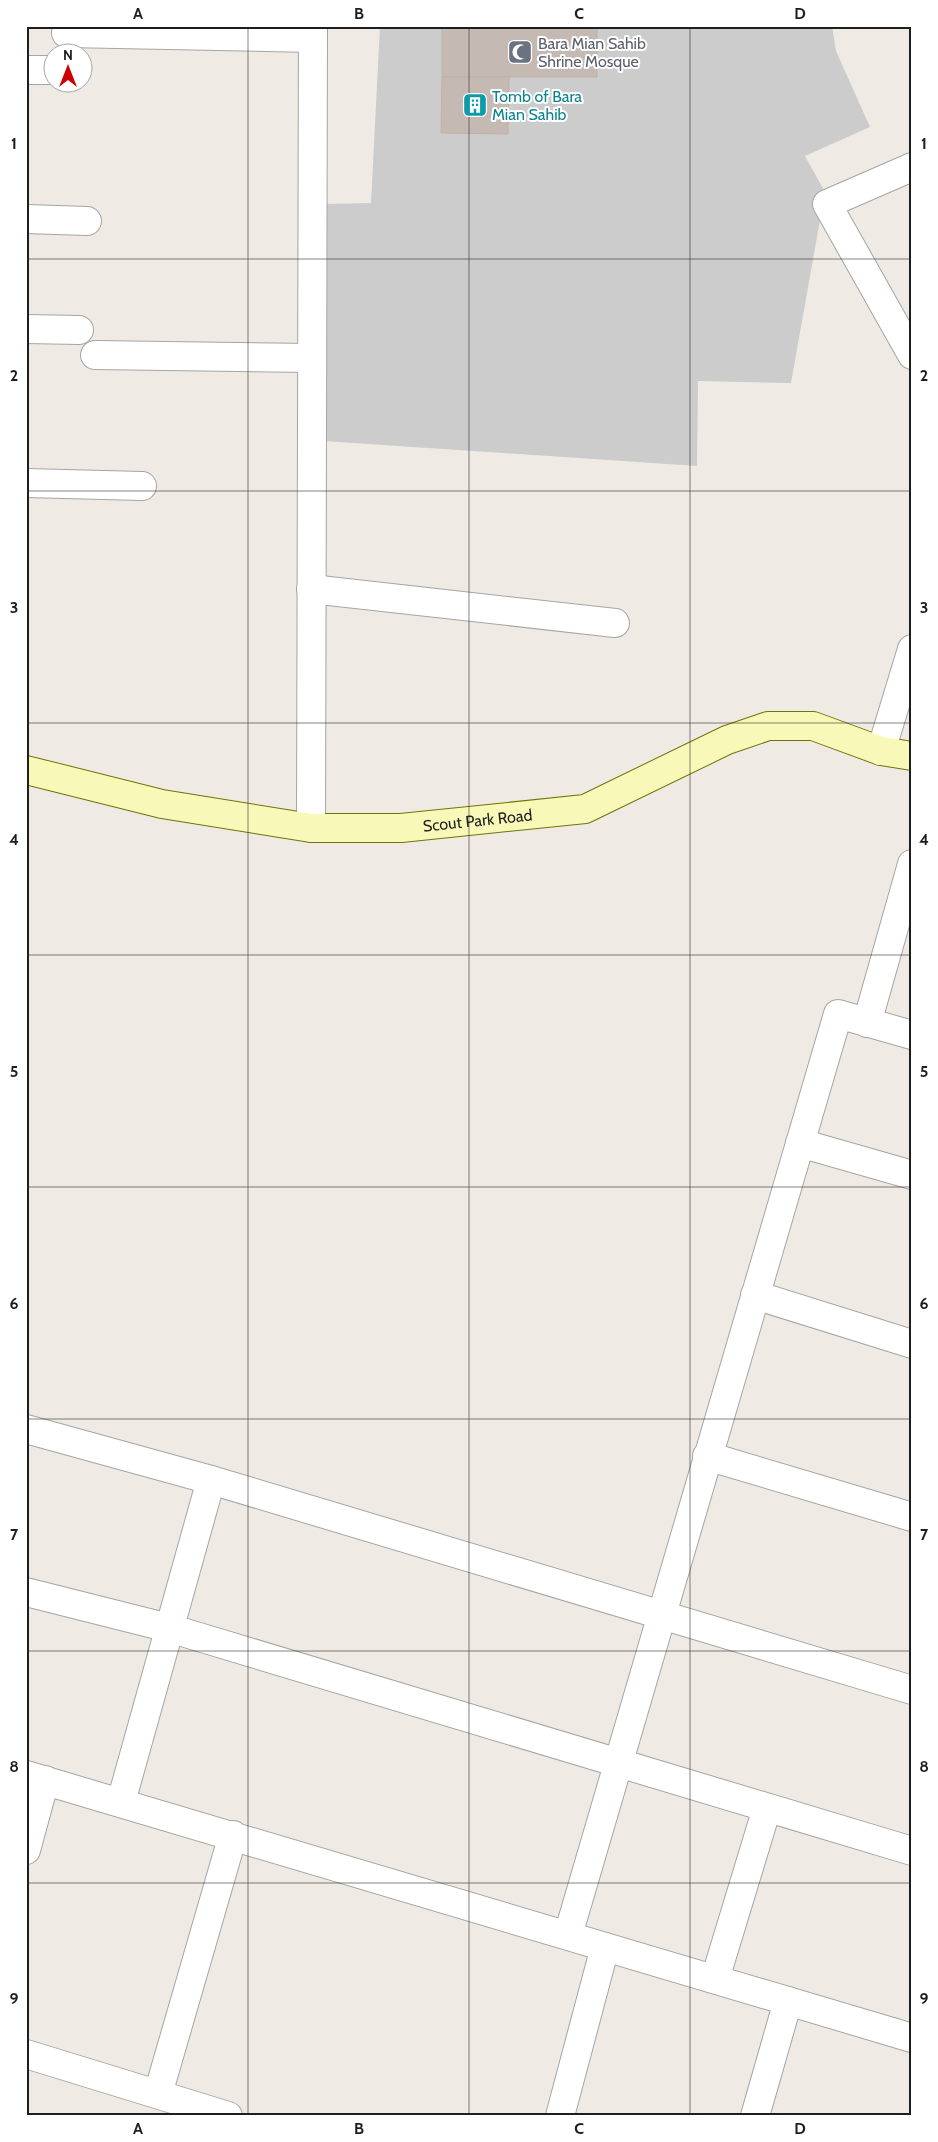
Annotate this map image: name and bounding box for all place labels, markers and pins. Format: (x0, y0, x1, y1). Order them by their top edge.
place label: Bara Mian Sahib Shrine Mosque (538, 34, 646, 71)
mosque icon: Bara Mian Sahib Shrine Mosque (507, 39, 533, 65)
place label: Tomb of Bara Mian Sahib (492, 87, 582, 124)
building icon: Tomb of Bara Mian Sahib (462, 92, 488, 118)

